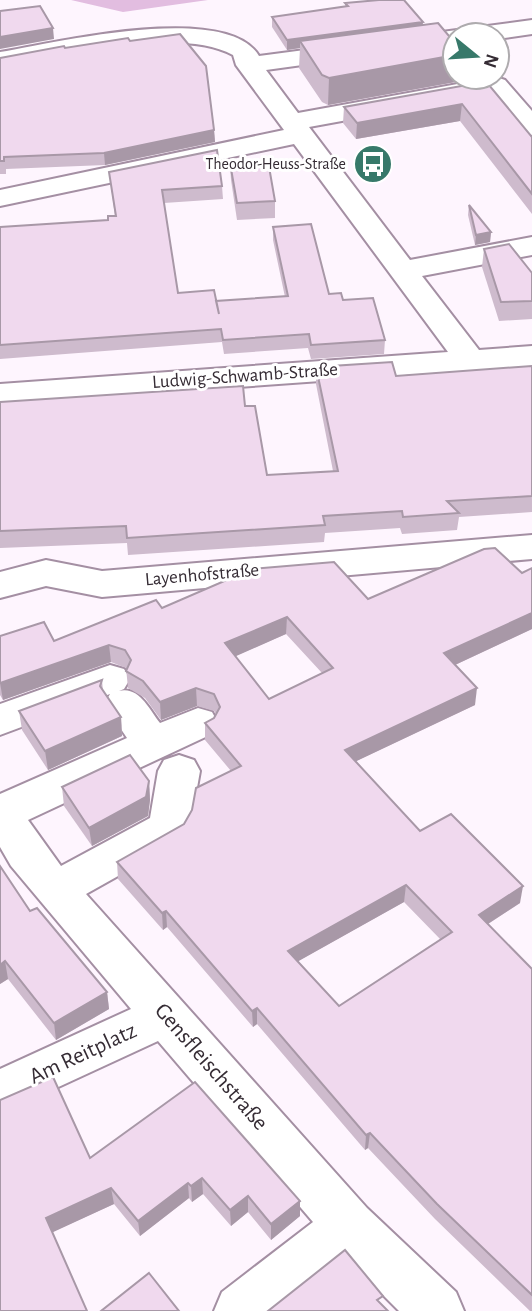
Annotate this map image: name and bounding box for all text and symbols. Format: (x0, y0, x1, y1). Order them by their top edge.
north arrow (441, 21, 511, 91)
text: N (480, 52, 502, 70)
bus stop icon: Theodor-Heuss-Straße (352, 143, 394, 185)
place label: Theodor-Heuss-Straße (206, 156, 346, 172)
street label: Ludwig-Schwamb-Straße (151, 360, 339, 392)
street label: Layenhofstraße (144, 561, 260, 589)
street label: Gensfleischstraße (150, 999, 272, 1135)
street label: Am Reitplatz (26, 1019, 140, 1089)

